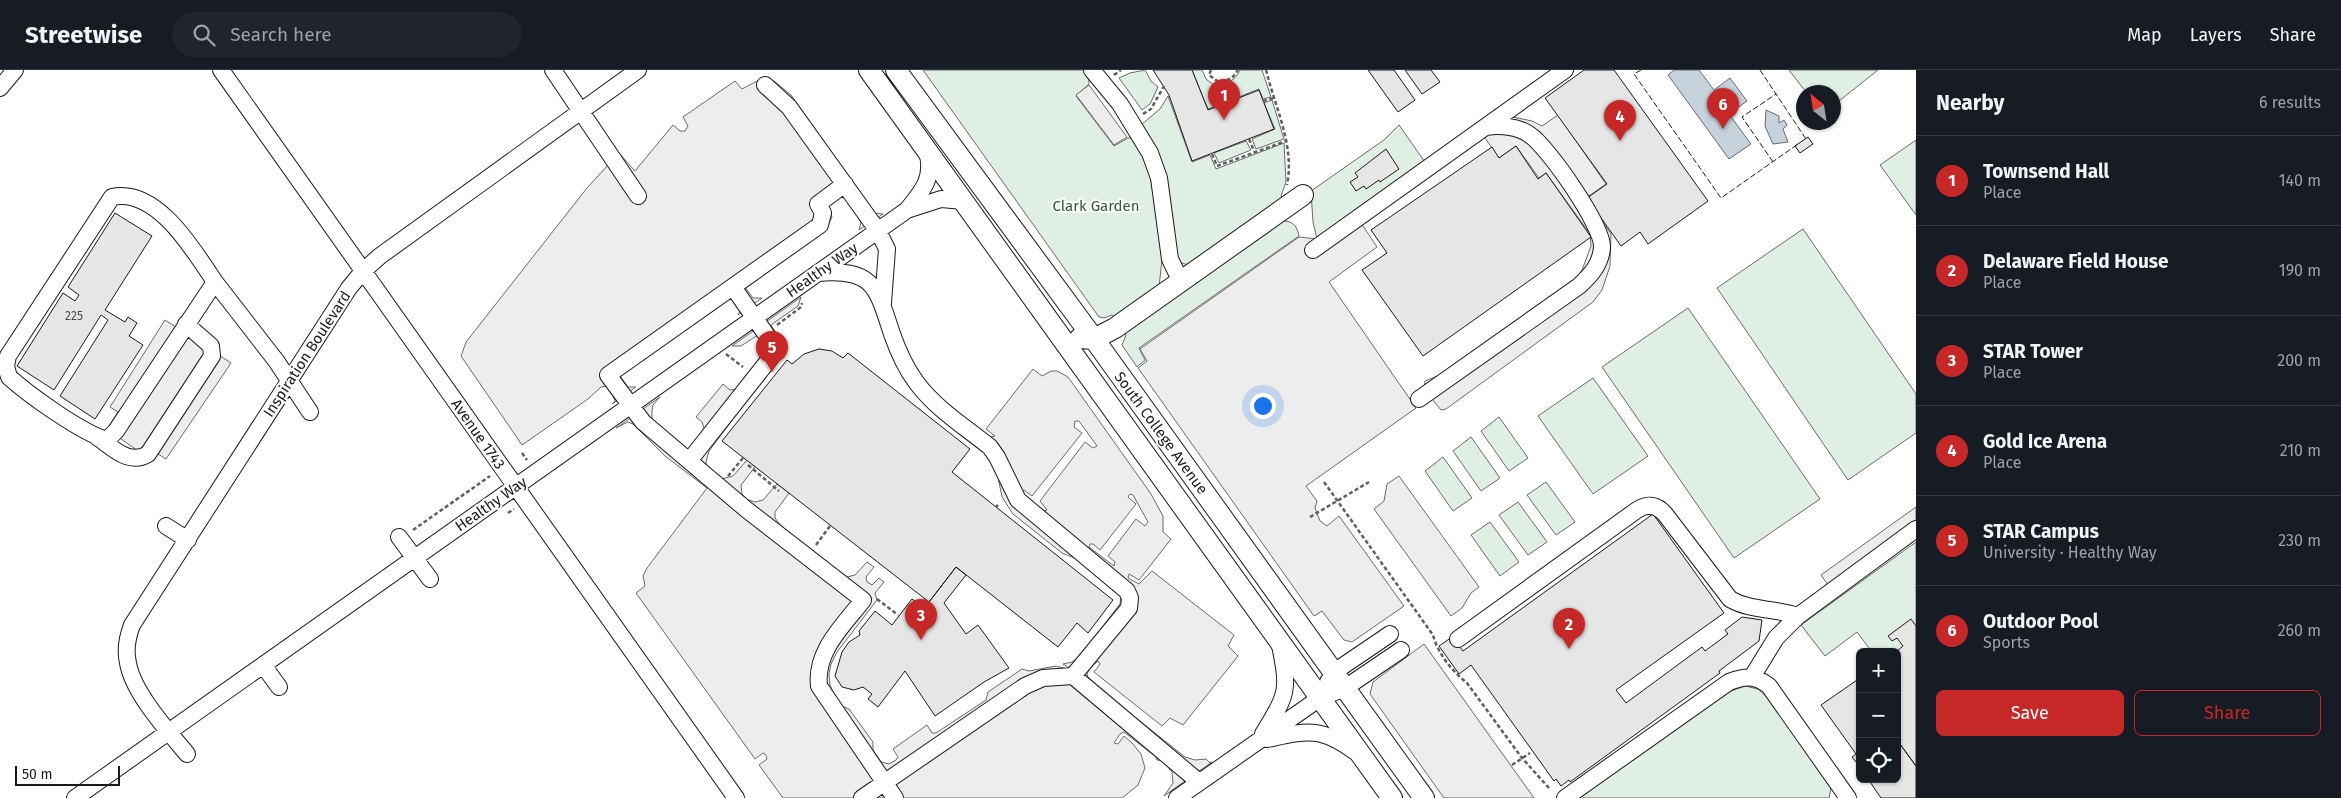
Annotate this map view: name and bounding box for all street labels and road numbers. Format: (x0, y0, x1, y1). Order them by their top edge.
street label: Healthy Way (783, 238, 862, 301)
street label: Inspiration Boulevard (260, 288, 354, 420)
street label: South College Avenue (1110, 368, 1212, 498)
street label: Avenue 1743 (447, 395, 509, 473)
street label: Healthy Way (452, 472, 531, 535)

